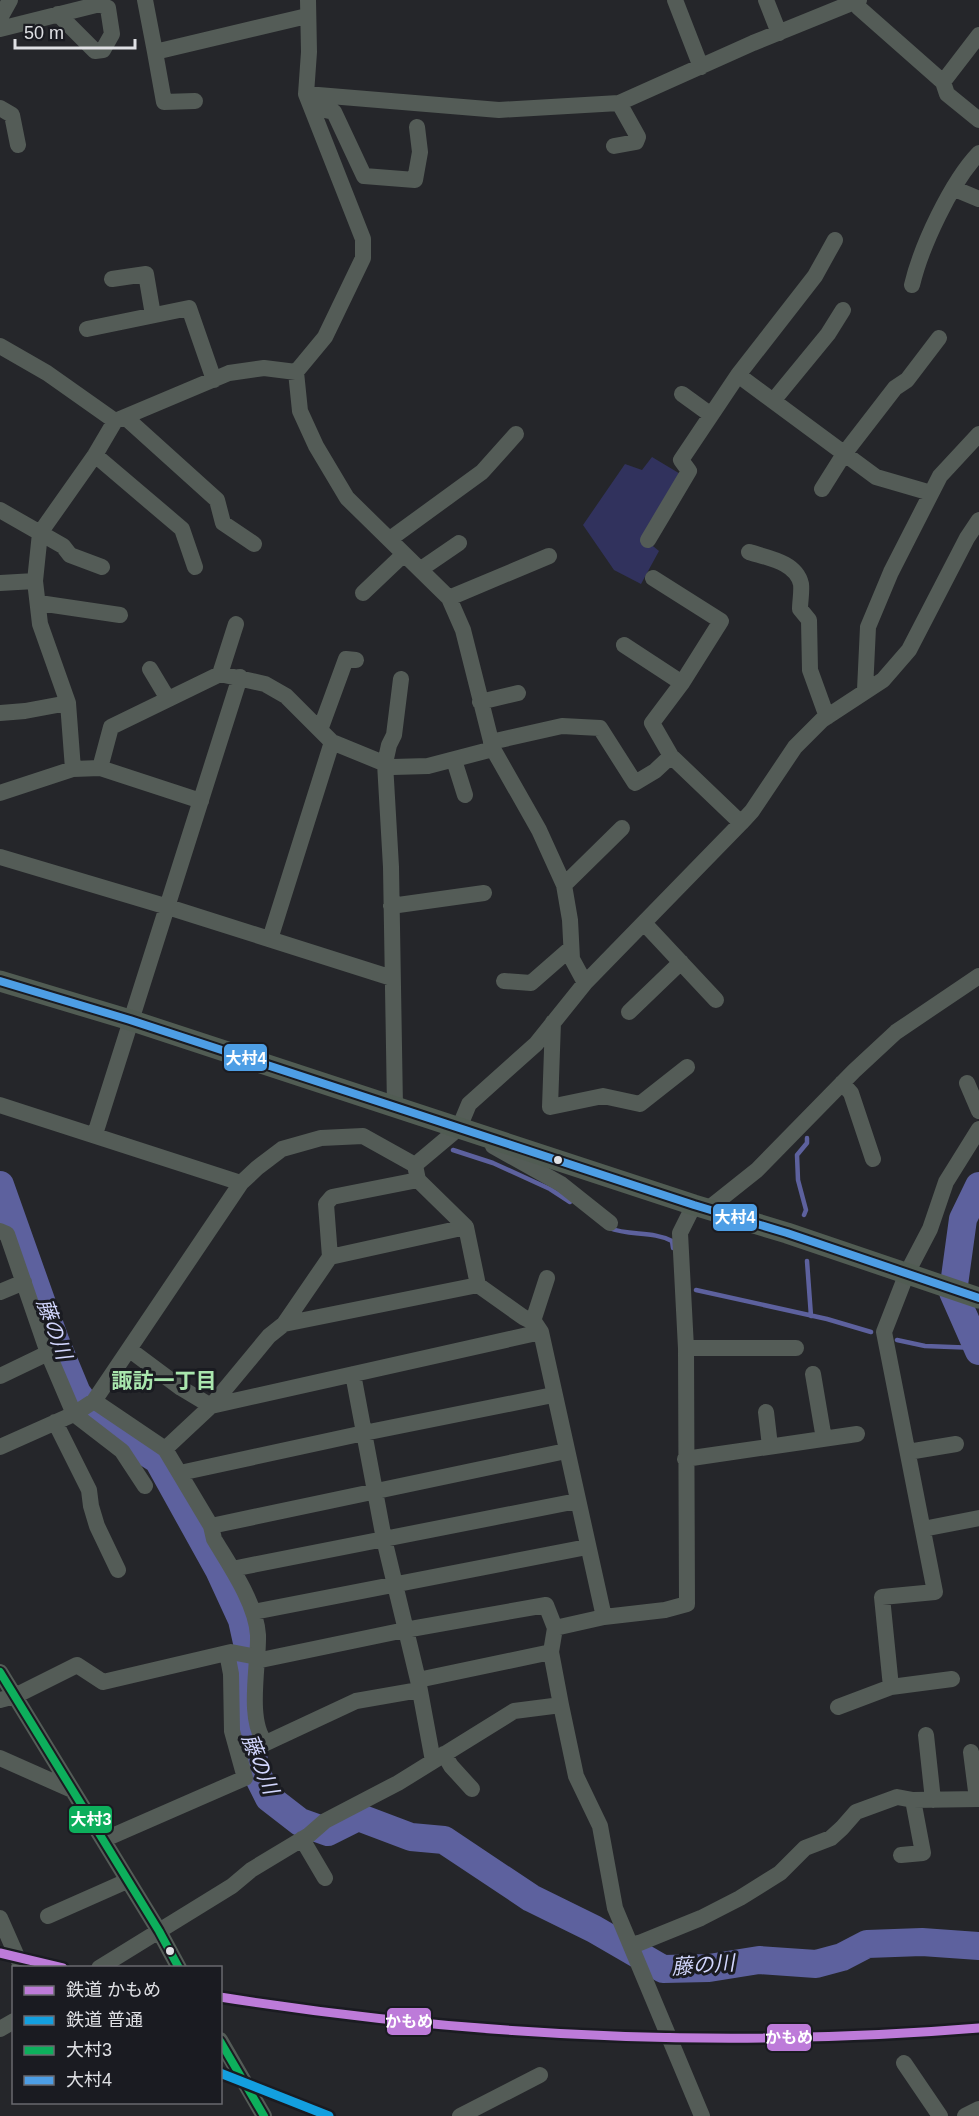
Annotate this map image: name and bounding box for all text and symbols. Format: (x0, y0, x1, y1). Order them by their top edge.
scale bar (15, 12, 135, 50)
text: 50 m (24, 23, 64, 43)
line badge: 大村4 (223, 1043, 268, 1072)
text: 大村4 (226, 1049, 267, 1067)
unlabelled marker (552, 1154, 564, 1166)
line badge: 大村4 (712, 1203, 758, 1232)
text: 大村4 (715, 1208, 756, 1226)
water label: 藤の川 (33, 1295, 77, 1364)
district label: 諏訪一丁目 (112, 1369, 217, 1392)
water label: 藤の川 (238, 1730, 284, 1799)
line badge: 大村3 (68, 1805, 113, 1834)
text: 大村3 (71, 1810, 112, 1828)
unlabelled marker (164, 1945, 176, 1957)
water label: 藤の川 (671, 1951, 737, 1978)
legend (12, 1966, 222, 2104)
text: 鉄道 かもめ (66, 1980, 161, 2000)
line badge: かもめ (386, 2007, 432, 2036)
text: 鉄道 普通 (66, 2010, 143, 2030)
text: かもめ (385, 2013, 433, 2030)
line badge: かもめ (766, 2023, 812, 2052)
text: かもめ (765, 2029, 813, 2046)
text: 大村3 (66, 2040, 112, 2060)
text: 大村4 (66, 2070, 112, 2090)

